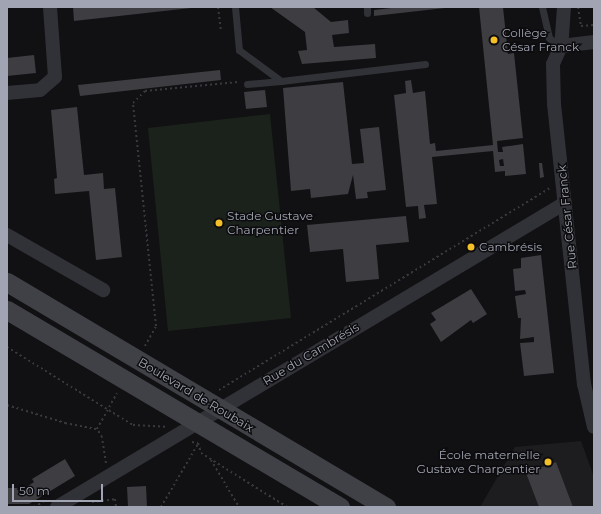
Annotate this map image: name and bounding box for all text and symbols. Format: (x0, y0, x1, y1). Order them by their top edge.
place label: Collège César Franck (502, 26, 579, 54)
marker: Collège César Franck (489, 35, 499, 45)
street label: Rue César Franck (554, 164, 580, 270)
place label: Stade Gustave Charpentier (227, 209, 313, 237)
marker: Stade Gustave Charpentier (214, 218, 224, 228)
place label: Cambrésis (479, 240, 542, 254)
marker: Cambrésis (466, 242, 476, 252)
street label: Rue du Cambrésis (260, 320, 362, 388)
street label: Boulevard de Roubaix (136, 355, 256, 435)
place label: École maternelle Gustave Charpentier (416, 448, 540, 476)
marker: École maternelle Gustave Charpentier (543, 457, 553, 467)
scale bar (14, 476, 105, 502)
text: 50 m (19, 483, 50, 498)

